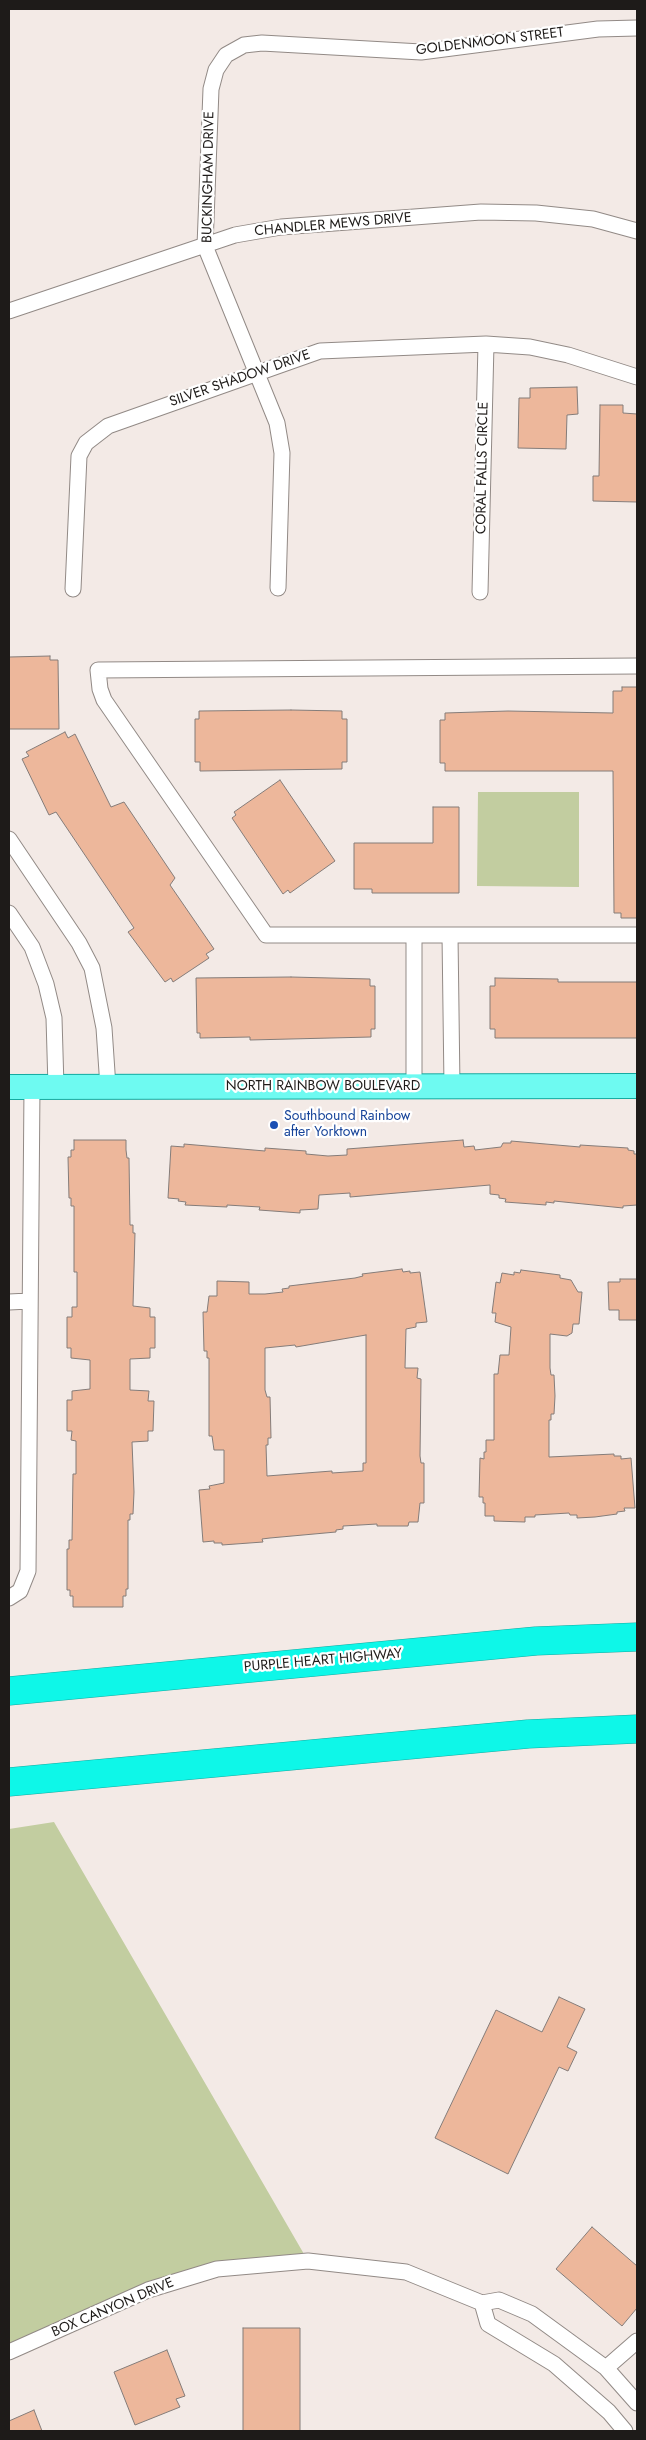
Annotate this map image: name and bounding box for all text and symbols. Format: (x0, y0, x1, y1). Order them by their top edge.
street label: GOLDENMOON STREET (415, 25, 565, 59)
street label: BUCKINGHAM DRIVE (199, 111, 219, 243)
street label: CHANDLER MEWS DRIVE (254, 210, 412, 240)
street label: SILVER SHADOW DRIVE (167, 347, 313, 411)
street label: CORAL FALLS CIRCLE (473, 402, 493, 534)
street label: NORTH RAINBOW BOULEVARD (226, 1079, 420, 1095)
place label: Southbound Rainbow after Yorktown (284, 1109, 410, 1142)
marker: Southbound Rainbow after Yorktown (268, 1119, 280, 1131)
street label: PURPLE HEART HIGHWAY (243, 1646, 403, 1676)
street label: BOX CANYON DRIVE (49, 2275, 177, 2341)

